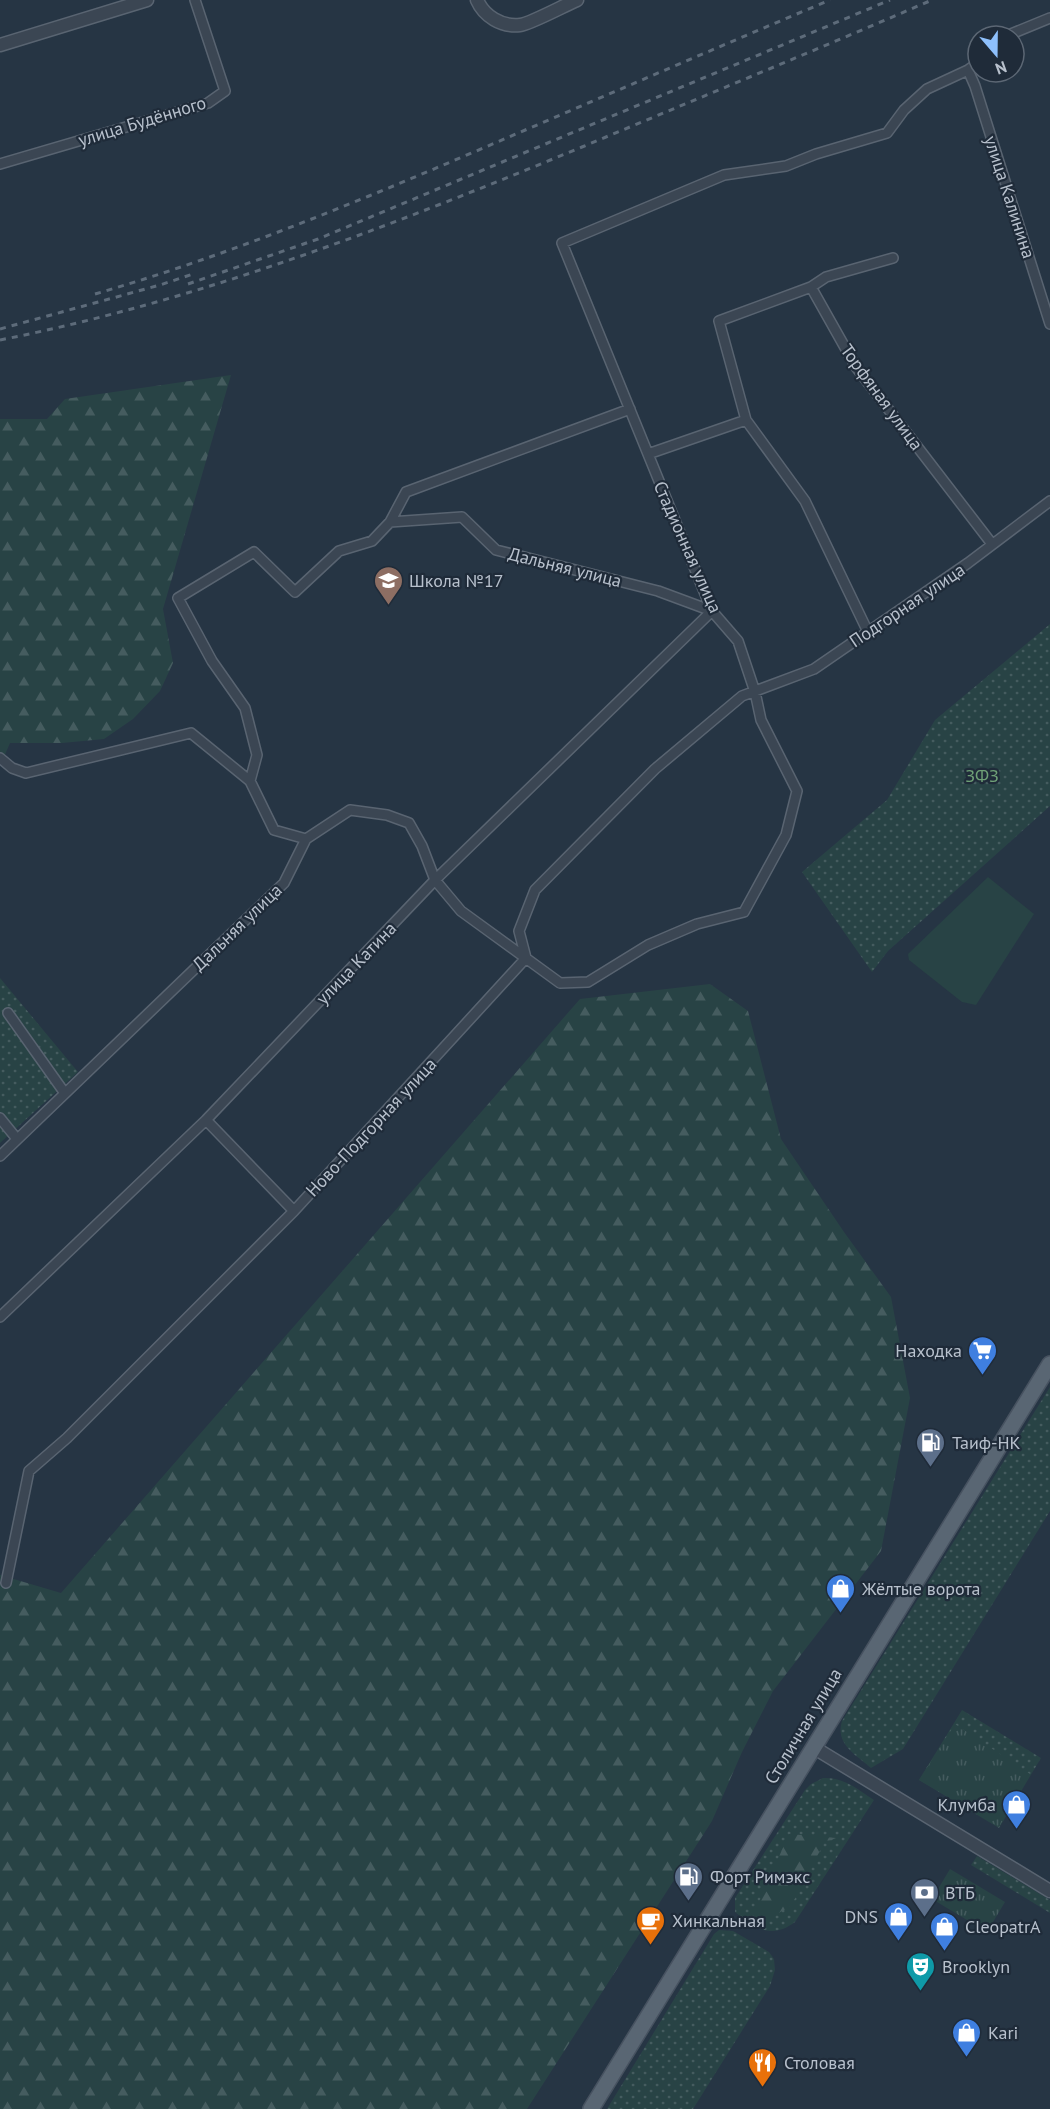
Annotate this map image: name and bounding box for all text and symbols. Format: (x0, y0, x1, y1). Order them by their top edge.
north arrow (966, 24, 1026, 84)
text: N (993, 57, 1009, 79)
street label: улица Будённого (75, 91, 209, 151)
street label: улица Калинина (979, 133, 1041, 261)
street label: Торфяная улица (836, 339, 928, 455)
street label: Стадионная улица (649, 477, 727, 617)
street label: Дальняя улица (506, 542, 624, 592)
street label: Подгорная улица (845, 558, 969, 652)
school or university icon: Школа №17 (372, 564, 404, 606)
place label: Школа №17 (409, 569, 504, 592)
park label: ЗФЗ (965, 764, 999, 787)
street label: Дальняя улица (187, 879, 287, 975)
street label: улица Катина (311, 917, 401, 1009)
street label: Ново-Подгорная улица (301, 1053, 441, 1201)
supermarket icon: Находка (967, 1334, 999, 1376)
place label: Находка (895, 1339, 962, 1362)
fuel station icon: Таиф-НК (915, 1426, 947, 1468)
place label: Таиф-НК (952, 1431, 1021, 1454)
shop icon: Жёлтые ворота (825, 1572, 857, 1614)
place label: Жёлтые ворота (861, 1577, 981, 1600)
street label: Столичная улица (759, 1664, 847, 1788)
shop icon: Клумба (1001, 1788, 1033, 1830)
place label: Клумба (937, 1793, 996, 1816)
fuel station icon: Форт Римэкс (673, 1860, 705, 1902)
place label: Форт Римэкс (710, 1865, 810, 1888)
bank icon: ВТБ (908, 1876, 940, 1918)
place label: ВТБ (945, 1881, 975, 1904)
shop icon: DNS (883, 1900, 915, 1942)
cafe icon: Хинкальная (635, 1904, 667, 1946)
place label: DNS (845, 1905, 878, 1928)
place label: Хинкальная (672, 1909, 765, 1932)
shop icon: CleopatrA (928, 1910, 960, 1952)
place label: CleopatrA (965, 1915, 1041, 1938)
theatre icon: Brooklyn (905, 1950, 937, 1992)
place label: Brooklyn (942, 1955, 1010, 1978)
shop icon: Kari (951, 2016, 983, 2058)
place label: Kari (988, 2021, 1018, 2044)
restaurant icon: Столовая (747, 2046, 779, 2088)
place label: Столовая (784, 2051, 855, 2074)

